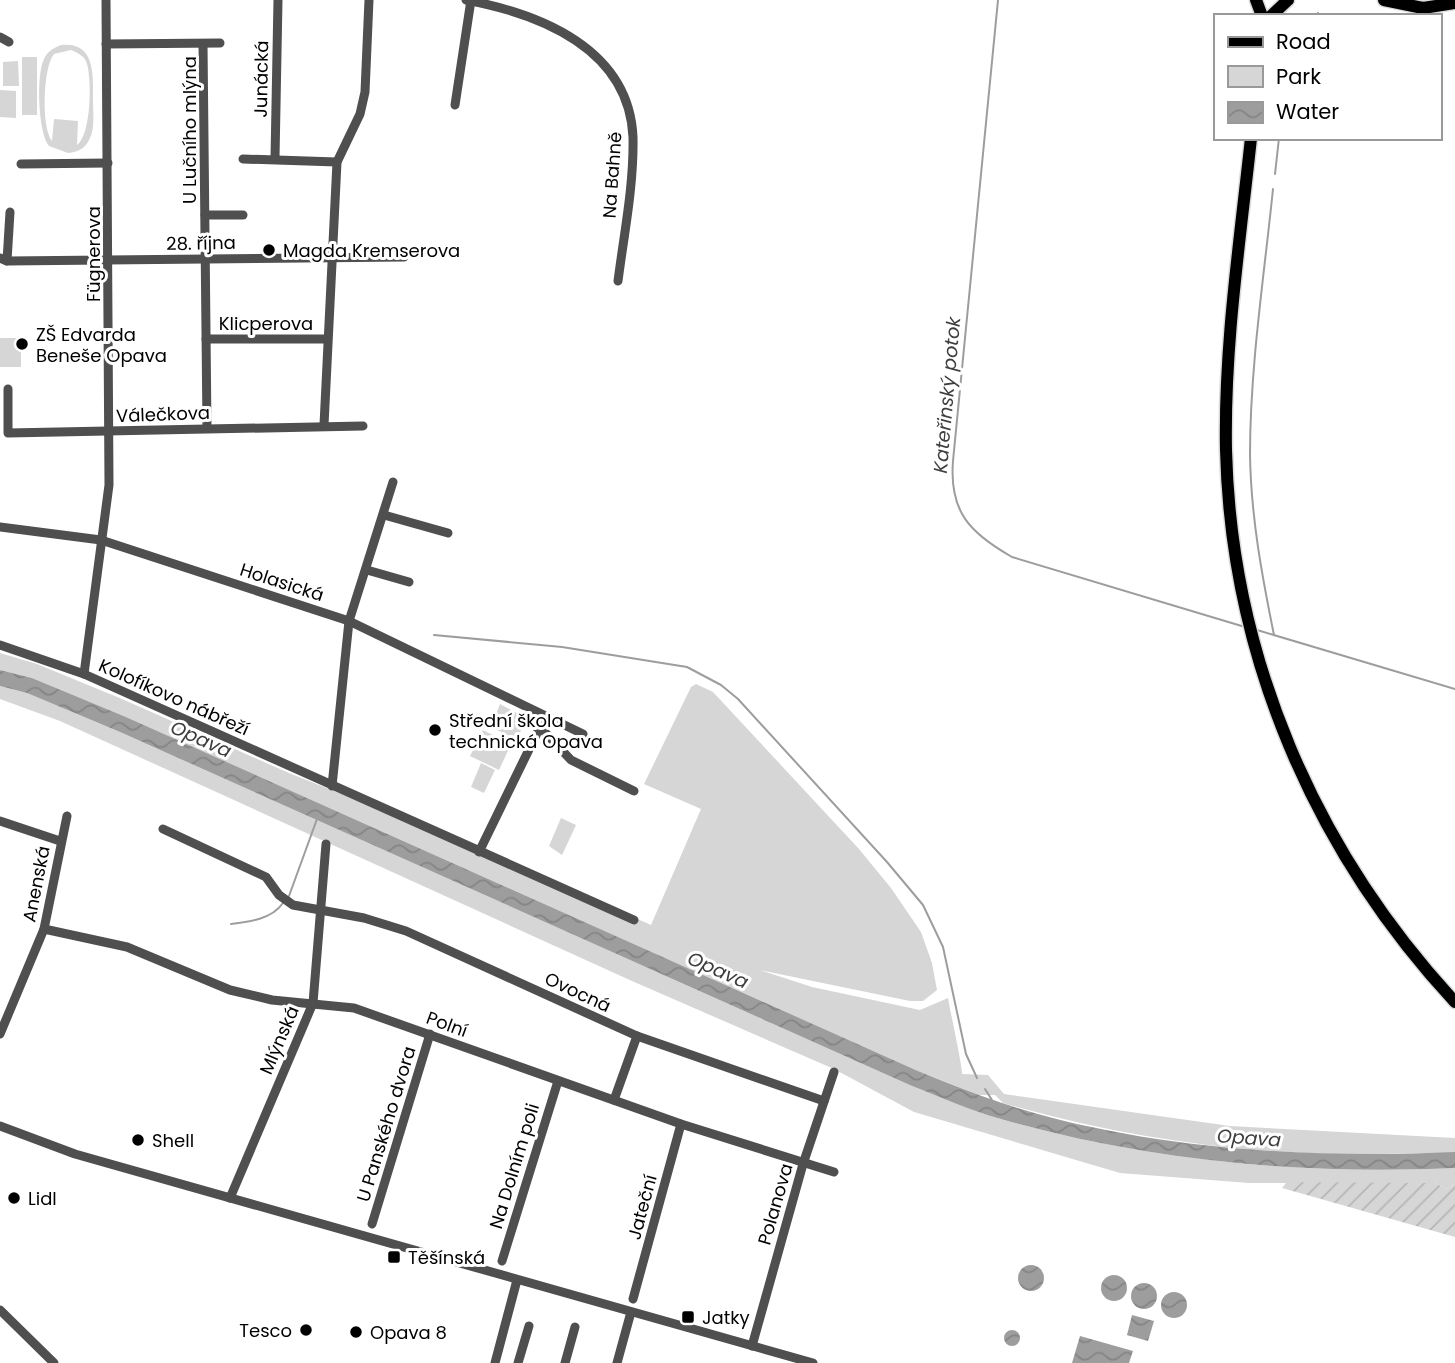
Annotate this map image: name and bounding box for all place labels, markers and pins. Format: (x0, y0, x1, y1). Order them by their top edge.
place label: Magda Kremserova (283, 238, 460, 263)
marker: Magda Kremserova (261, 242, 277, 258)
place label: ZŠ Edvarda Beneše Opava (36, 322, 167, 368)
marker: ZŠ Edvarda Beneše Opava (14, 336, 30, 352)
place label: Střední škola technická Opava (449, 708, 603, 754)
marker: Střední škola technická Opava (427, 722, 443, 738)
place label: Shell (152, 1128, 194, 1153)
marker: Shell (130, 1132, 146, 1148)
place label: Lidl (28, 1186, 57, 1211)
marker: Lidl (6, 1190, 22, 1206)
place label: Těšínská (408, 1245, 485, 1270)
marker: Těšínská (386, 1249, 402, 1265)
place label: Jatky (702, 1305, 750, 1330)
marker: Jatky (680, 1309, 696, 1325)
place label: Tesco (239, 1318, 292, 1343)
place label: Opava 8 (370, 1320, 447, 1345)
marker: Tesco (298, 1322, 314, 1338)
marker: Opava 8 (348, 1324, 364, 1340)

